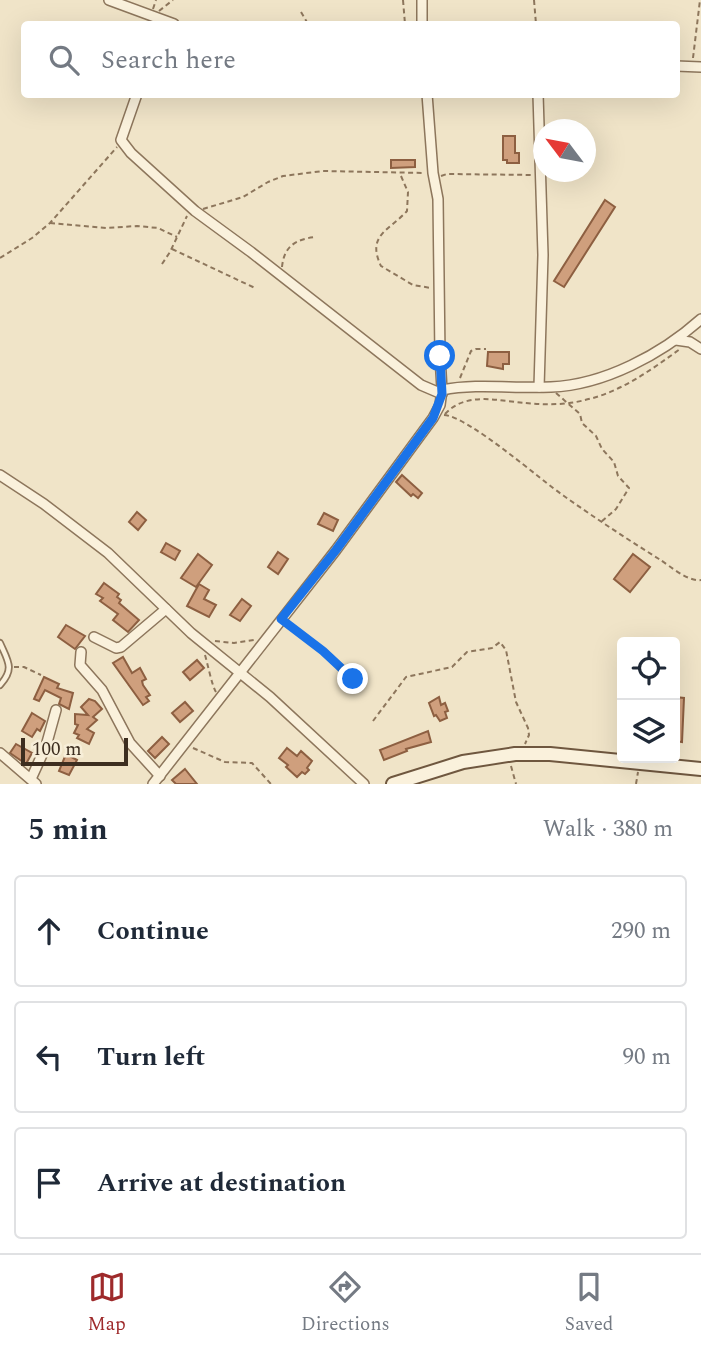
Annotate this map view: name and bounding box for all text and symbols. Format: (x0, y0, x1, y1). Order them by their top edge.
search box (21, 21, 680, 98)
text: Search here (101, 40, 236, 80)
icon: search (45, 41, 83, 79)
north arrow (533, 119, 596, 182)
route start (424, 340, 455, 371)
map controls (617, 637, 680, 763)
button: locate (617, 637, 680, 700)
route end (337, 663, 368, 694)
button: layers (617, 700, 680, 763)
scale bar (21, 735, 128, 767)
text: 100 m (32, 735, 82, 764)
text: 5 min (28, 807, 108, 853)
text: Walk · 380 m (543, 812, 673, 847)
text: Continue (97, 911, 209, 951)
icon: ahead (30, 912, 68, 950)
text: 290 m (611, 914, 671, 949)
text: Turn left (97, 1037, 205, 1077)
icon: left (30, 1038, 68, 1076)
text: 90 m (622, 1040, 671, 1075)
text: Arrive at destination (97, 1163, 346, 1203)
icon: arrive (30, 1164, 68, 1202)
tab: Map (88, 1268, 126, 1339)
tab: Directions (301, 1268, 390, 1339)
tab: Saved (565, 1268, 613, 1339)

